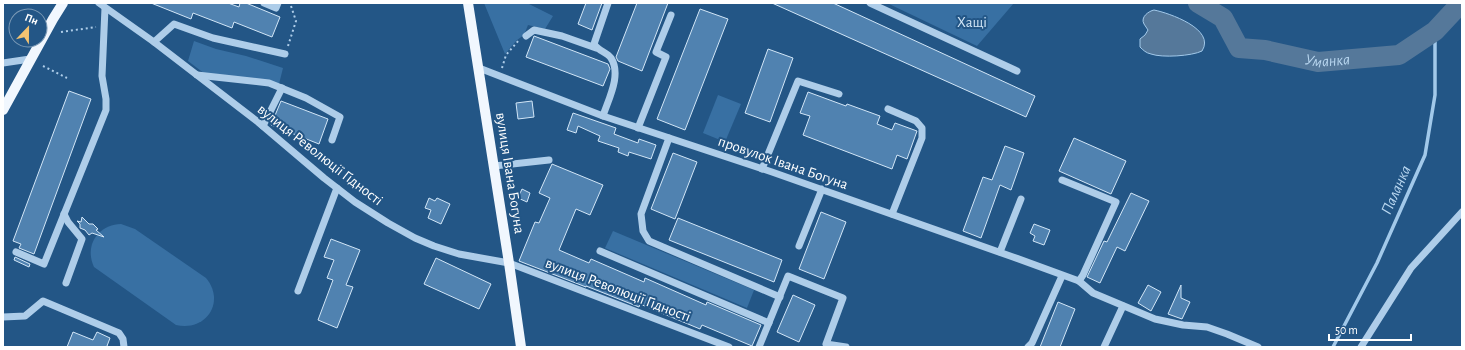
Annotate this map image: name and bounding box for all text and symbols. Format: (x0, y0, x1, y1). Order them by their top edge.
north arrow (8, 8, 48, 48)
text: Пн (23, 12, 40, 27)
park label: Хащі (957, 15, 987, 30)
water label: Уманка (1303, 51, 1351, 71)
street label: вулиця Революції Гідності (255, 102, 385, 208)
street label: вулиця Івана Богуна (493, 111, 527, 235)
street label: провулок Івана Богуна (716, 134, 850, 192)
water label: Паланка (1378, 163, 1414, 217)
street label: вулиця Революції Гідності (543, 255, 693, 325)
scale bar (1329, 316, 1411, 342)
text: 50 m (1335, 324, 1358, 336)

